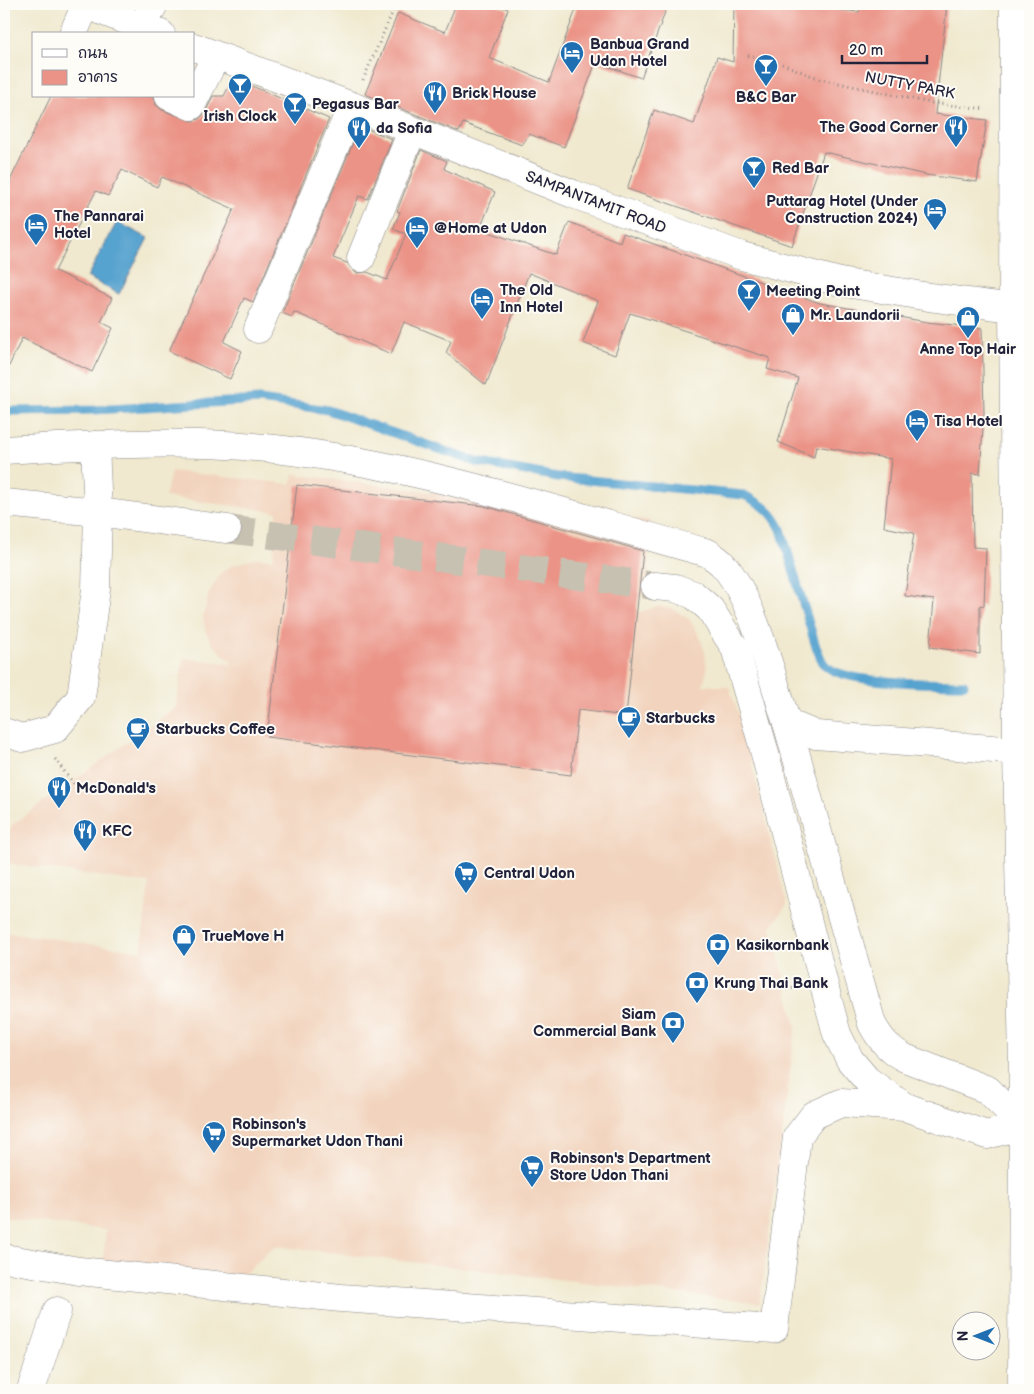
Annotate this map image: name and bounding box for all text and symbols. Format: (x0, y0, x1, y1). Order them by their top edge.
legend (32, 32, 195, 98)
scale bar (842, 32, 926, 64)
place label: Banbua Grand Udon Hotel (590, 35, 689, 71)
hotel icon: Banbua Grand Udon Hotel (559, 40, 585, 74)
text: 20 m (849, 41, 883, 60)
text: ถนน (78, 44, 107, 63)
bar icon: B&C Bar (753, 53, 779, 87)
street label: NUTTY PARK (863, 67, 957, 104)
text: อาคาร (78, 68, 118, 87)
bar icon: Irish Clock (227, 72, 253, 106)
restaurant icon: Brick House (422, 80, 448, 114)
place label: Brick House (452, 84, 537, 103)
place label: B&C Bar (736, 88, 797, 107)
bar icon: Pegasus Bar (282, 91, 308, 125)
place label: Pegasus Bar (312, 95, 400, 114)
place label: Irish Clock (203, 107, 277, 126)
restaurant icon: The Good Corner (943, 114, 969, 148)
restaurant icon: da Sofia (346, 115, 372, 149)
place label: The Good Corner (819, 118, 939, 137)
place label: da Sofia (376, 119, 432, 138)
bar icon: Red Bar (741, 155, 767, 189)
place label: Red Bar (772, 159, 830, 178)
street label: SAMPANTAMIT ROAD (523, 167, 669, 238)
place label: Puttarag Hotel (Under Construction 2024) (766, 192, 919, 228)
hotel icon: Puttarag Hotel (Under Construction 2024) (922, 197, 948, 231)
place label: The Pannarai Hotel (54, 207, 144, 243)
hotel icon: The Pannarai Hotel (23, 212, 49, 246)
hotel icon: @Home at Udon (404, 215, 430, 249)
place label: @Home at Udon (434, 219, 547, 238)
bar icon: Meeting Point (736, 278, 762, 312)
place label: The Old Inn Hotel (500, 281, 563, 317)
place label: Meeting Point (766, 282, 860, 301)
hotel icon: The Old Inn Hotel (469, 286, 495, 320)
shop icon: Mr. Laundorii (780, 302, 806, 336)
shop icon: Anne Top Hair (955, 305, 981, 339)
place label: Mr. Laundorii (810, 306, 900, 325)
place label: Anne Top Hair (919, 340, 1017, 359)
hotel icon: Tisa Hotel (904, 408, 930, 442)
place label: Tisa Hotel (934, 412, 1003, 431)
cafe icon: Starbucks (616, 705, 642, 739)
place label: Starbucks (646, 709, 715, 728)
cafe icon: Starbucks Coffee (125, 716, 151, 750)
place label: Starbucks Coffee (156, 720, 275, 739)
restaurant icon: McDonald's (46, 775, 72, 809)
place label: McDonald's (76, 779, 156, 798)
restaurant icon: KFC (72, 818, 98, 852)
place label: KFC (102, 822, 132, 841)
supermarket icon: Central Udon (453, 860, 479, 894)
place label: Central Udon (484, 864, 575, 883)
shop icon: TrueMove H (171, 923, 197, 957)
place label: TrueMove H (202, 927, 284, 946)
bank icon: Kasikornbank (705, 932, 731, 966)
place label: Kasikornbank (736, 936, 829, 955)
bank icon: Krung Thai Bank (684, 970, 710, 1004)
place label: Krung Thai Bank (714, 974, 828, 993)
place label: Siam Commercial Bank (533, 1005, 656, 1041)
bank icon: Siam Commercial Bank (660, 1010, 686, 1044)
place label: Robinson's Supermarket Udon Thani (232, 1115, 403, 1151)
supermarket icon: Robinson's Supermarket Udon Thani (201, 1120, 227, 1154)
place label: Robinson's Department Store Udon Thani (550, 1149, 711, 1185)
supermarket icon: Robinson's Department Store Udon Thani (519, 1154, 545, 1188)
north arrow (952, 1312, 1002, 1362)
text: N (955, 1331, 972, 1341)

